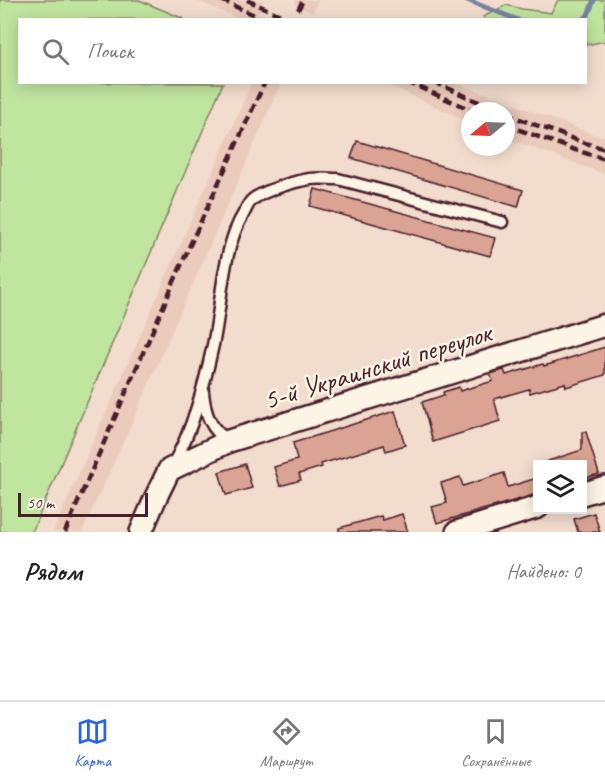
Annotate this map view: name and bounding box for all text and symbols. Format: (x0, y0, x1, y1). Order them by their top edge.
search box (18, 18, 587, 84)
icon: search (39, 35, 72, 68)
text: Поиск (87, 37, 133, 65)
north arrow (461, 102, 515, 156)
street label: 5-й Украинский переулок (259, 314, 497, 417)
map controls (533, 460, 587, 514)
button: layers (533, 460, 587, 514)
scale bar (18, 490, 148, 518)
text: 50 m (27, 493, 54, 513)
text: Рядом (24, 555, 82, 588)
text: Найдено: 0 (506, 559, 581, 584)
tab: Карта (74, 715, 111, 771)
tab: Маршрут (260, 715, 312, 771)
tab: Сохранённые (461, 715, 531, 771)

